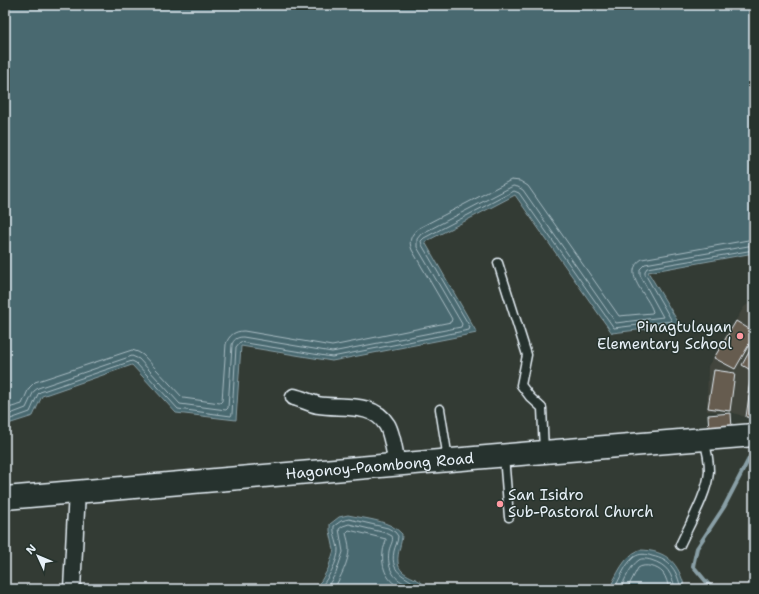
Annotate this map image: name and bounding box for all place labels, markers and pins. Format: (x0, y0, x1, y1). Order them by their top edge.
place label: Pinagtulayan Elementary School (597, 317, 732, 354)
marker: Pinagtulayan Elementary School (735, 331, 745, 341)
place label: San Isidro Sub-Pastoral Church (508, 485, 654, 522)
marker: San Isidro Sub-Pastoral Church (495, 499, 505, 509)

